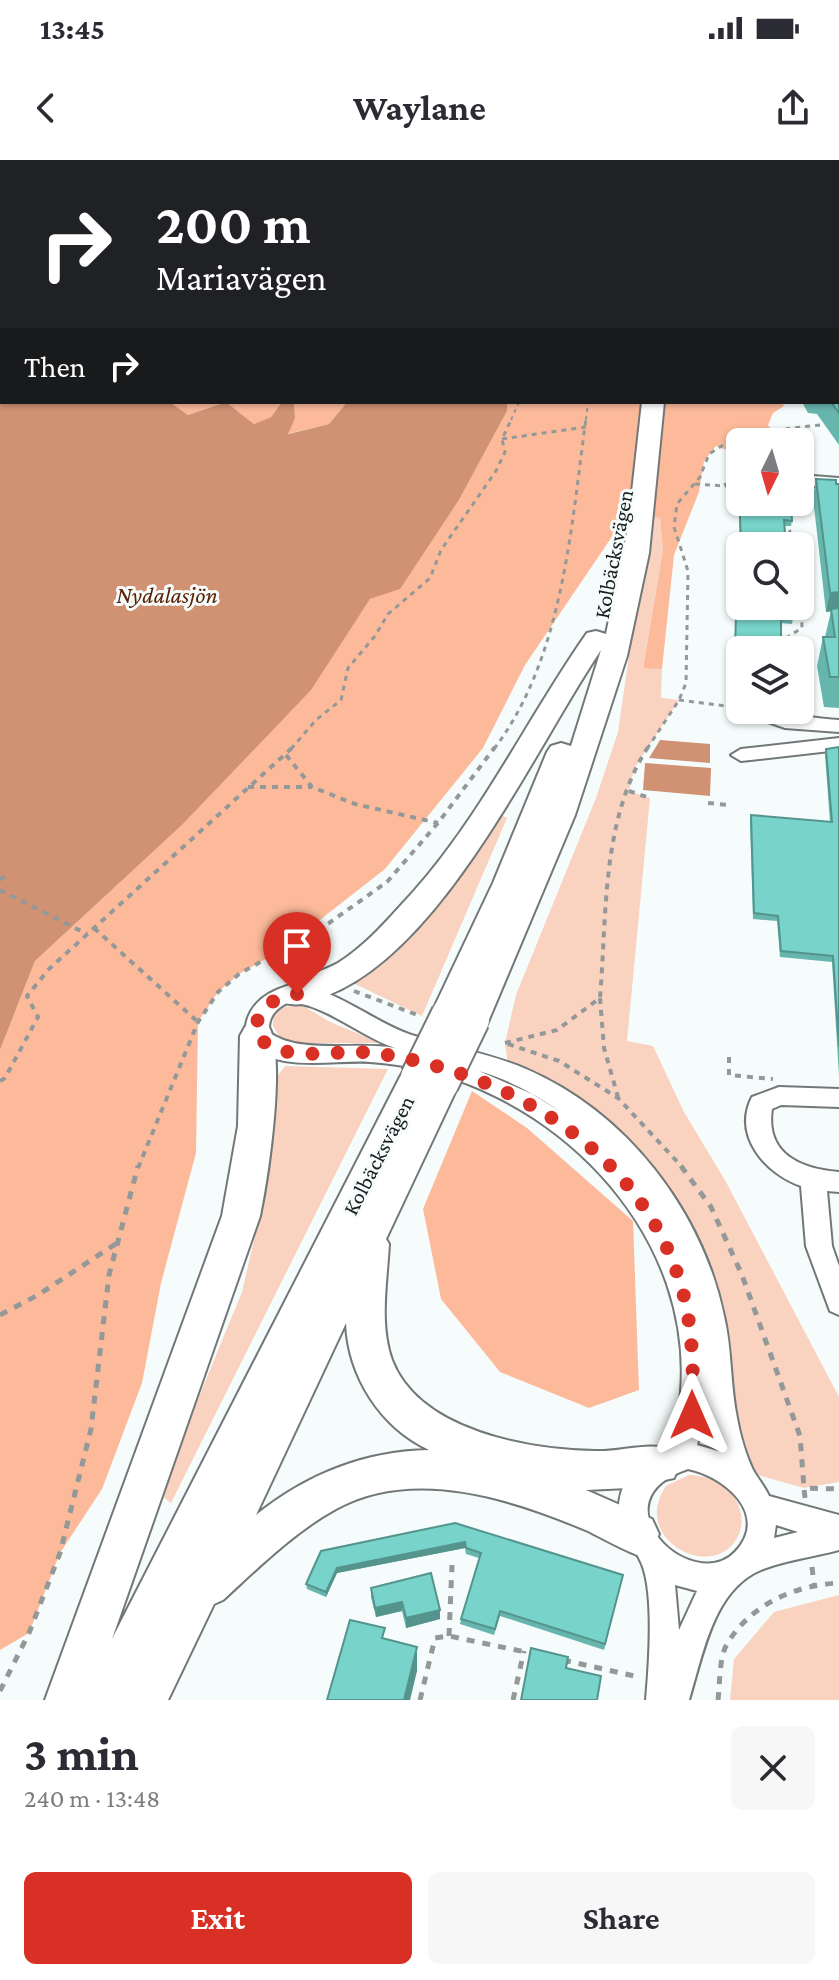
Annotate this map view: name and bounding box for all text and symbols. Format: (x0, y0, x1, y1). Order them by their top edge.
text: 13:45 (40, 12, 105, 45)
icon: back (24, 86, 68, 130)
icon: share (771, 86, 815, 130)
text: Waylane (353, 88, 486, 128)
icon: right (24, 192, 128, 296)
text: 200 m (156, 193, 311, 255)
text: Mariavägen (156, 258, 327, 298)
icon: right (102, 344, 146, 388)
text: Then (24, 350, 86, 383)
north arrow (726, 428, 814, 516)
map controls (726, 428, 814, 724)
street label: Kolbäcksvägen (589, 487, 638, 621)
button: search (726, 532, 814, 620)
water label: Nydalasjön (116, 581, 218, 609)
button: layers (726, 636, 814, 724)
pin (263, 912, 331, 994)
icon: arrive (275, 924, 319, 968)
street label: Kolbäcksvägen (338, 1091, 419, 1219)
position arrow (650, 1373, 734, 1457)
button: close (731, 1726, 815, 1810)
text: 3 min (24, 1727, 139, 1780)
text: 240 m · 13:48 (24, 1784, 160, 1813)
button: Exit (24, 1872, 412, 1964)
button: Share (428, 1872, 815, 1964)

